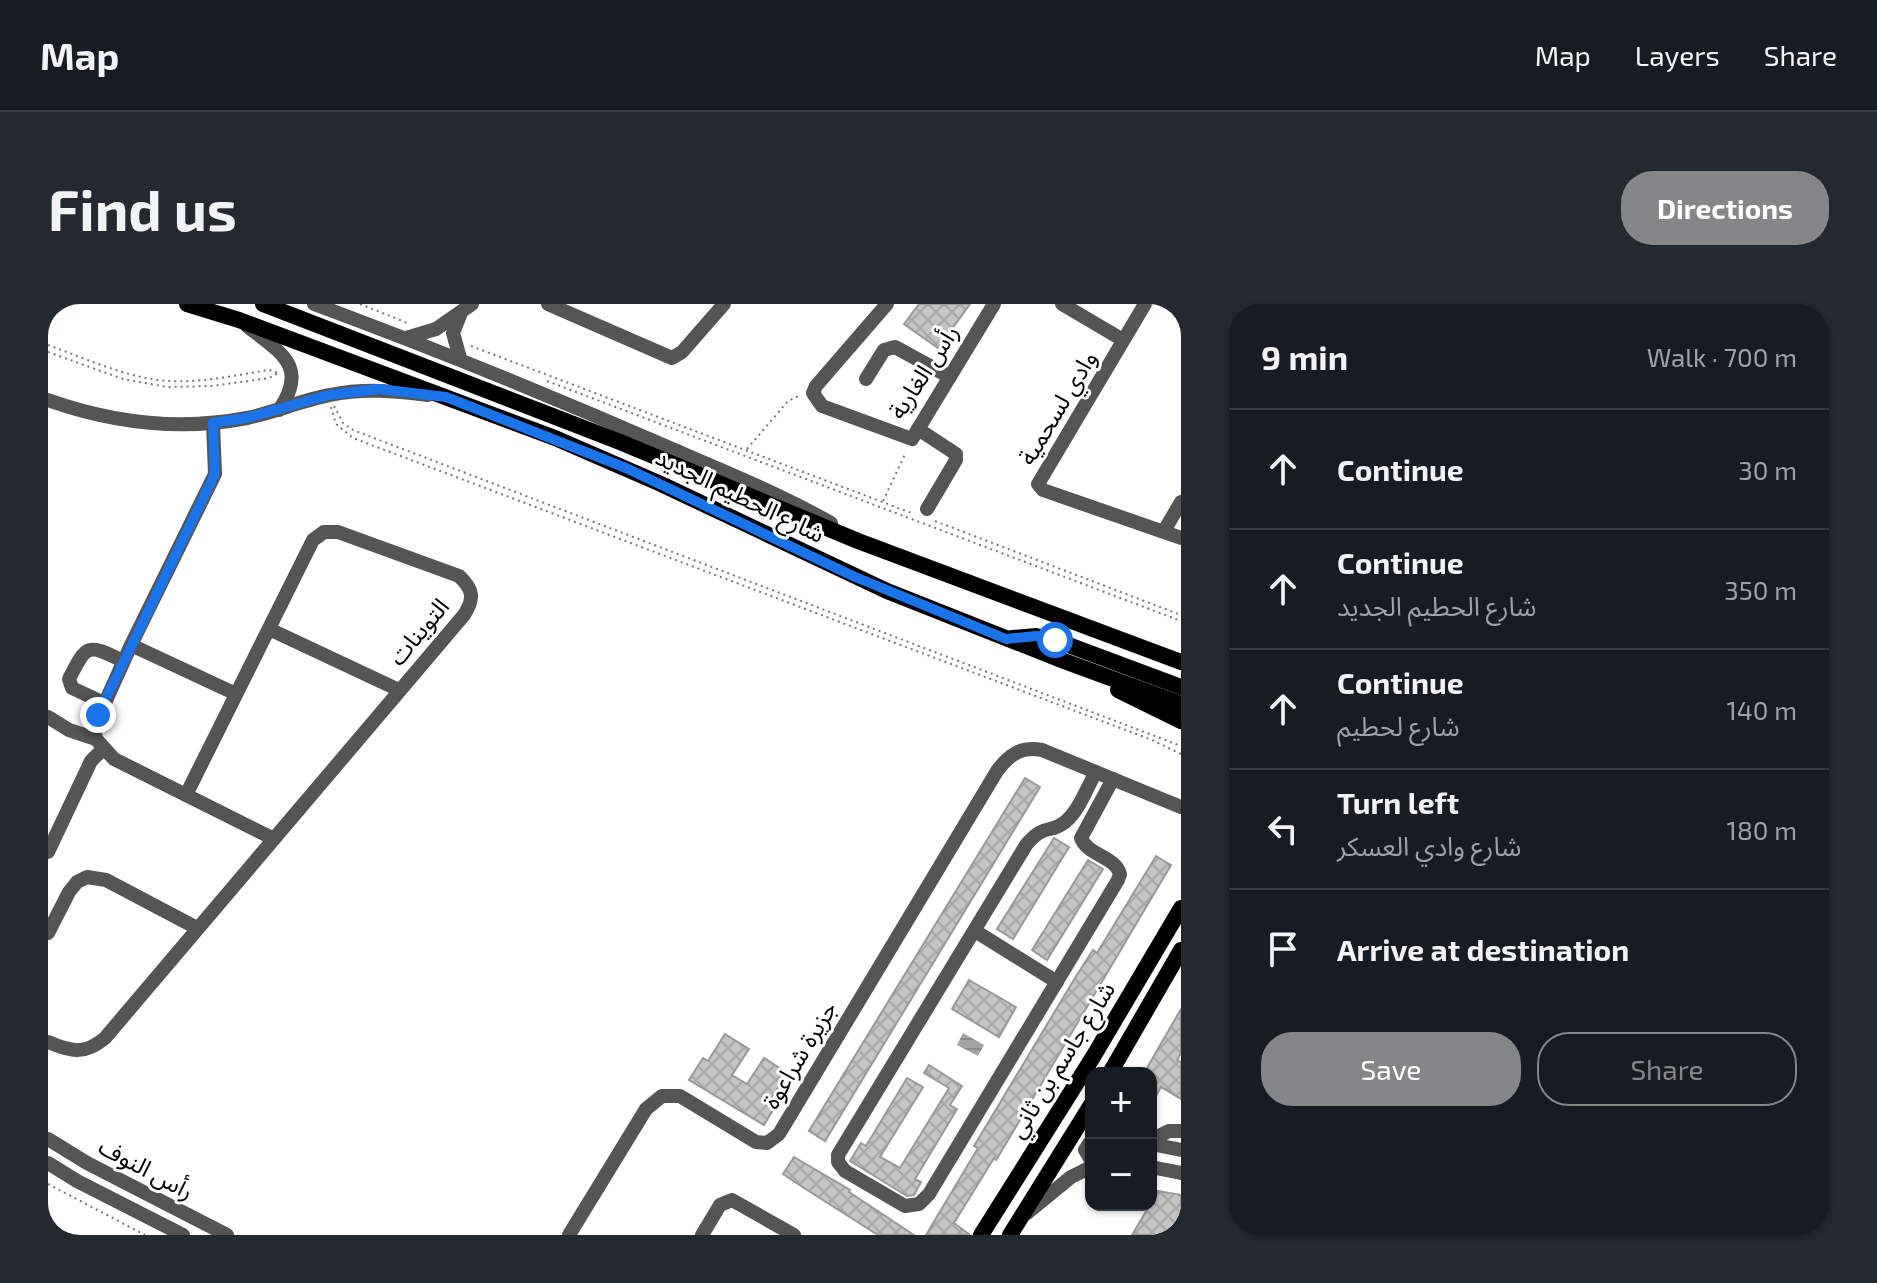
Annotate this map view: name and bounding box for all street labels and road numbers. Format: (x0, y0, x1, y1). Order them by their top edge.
street label: رأس الغارية (882, 319, 965, 424)
street label: وادي لسحمية (1011, 345, 1107, 472)
street label: شارع الحطيم الجديد (650, 441, 830, 552)
street label: التوينات (382, 592, 455, 671)
street label: شارع جاسم بن ثاني (1001, 976, 1125, 1146)
street label: جزيرة شراعوة (755, 995, 843, 1114)
street label: رأس النوف (94, 1131, 199, 1206)

